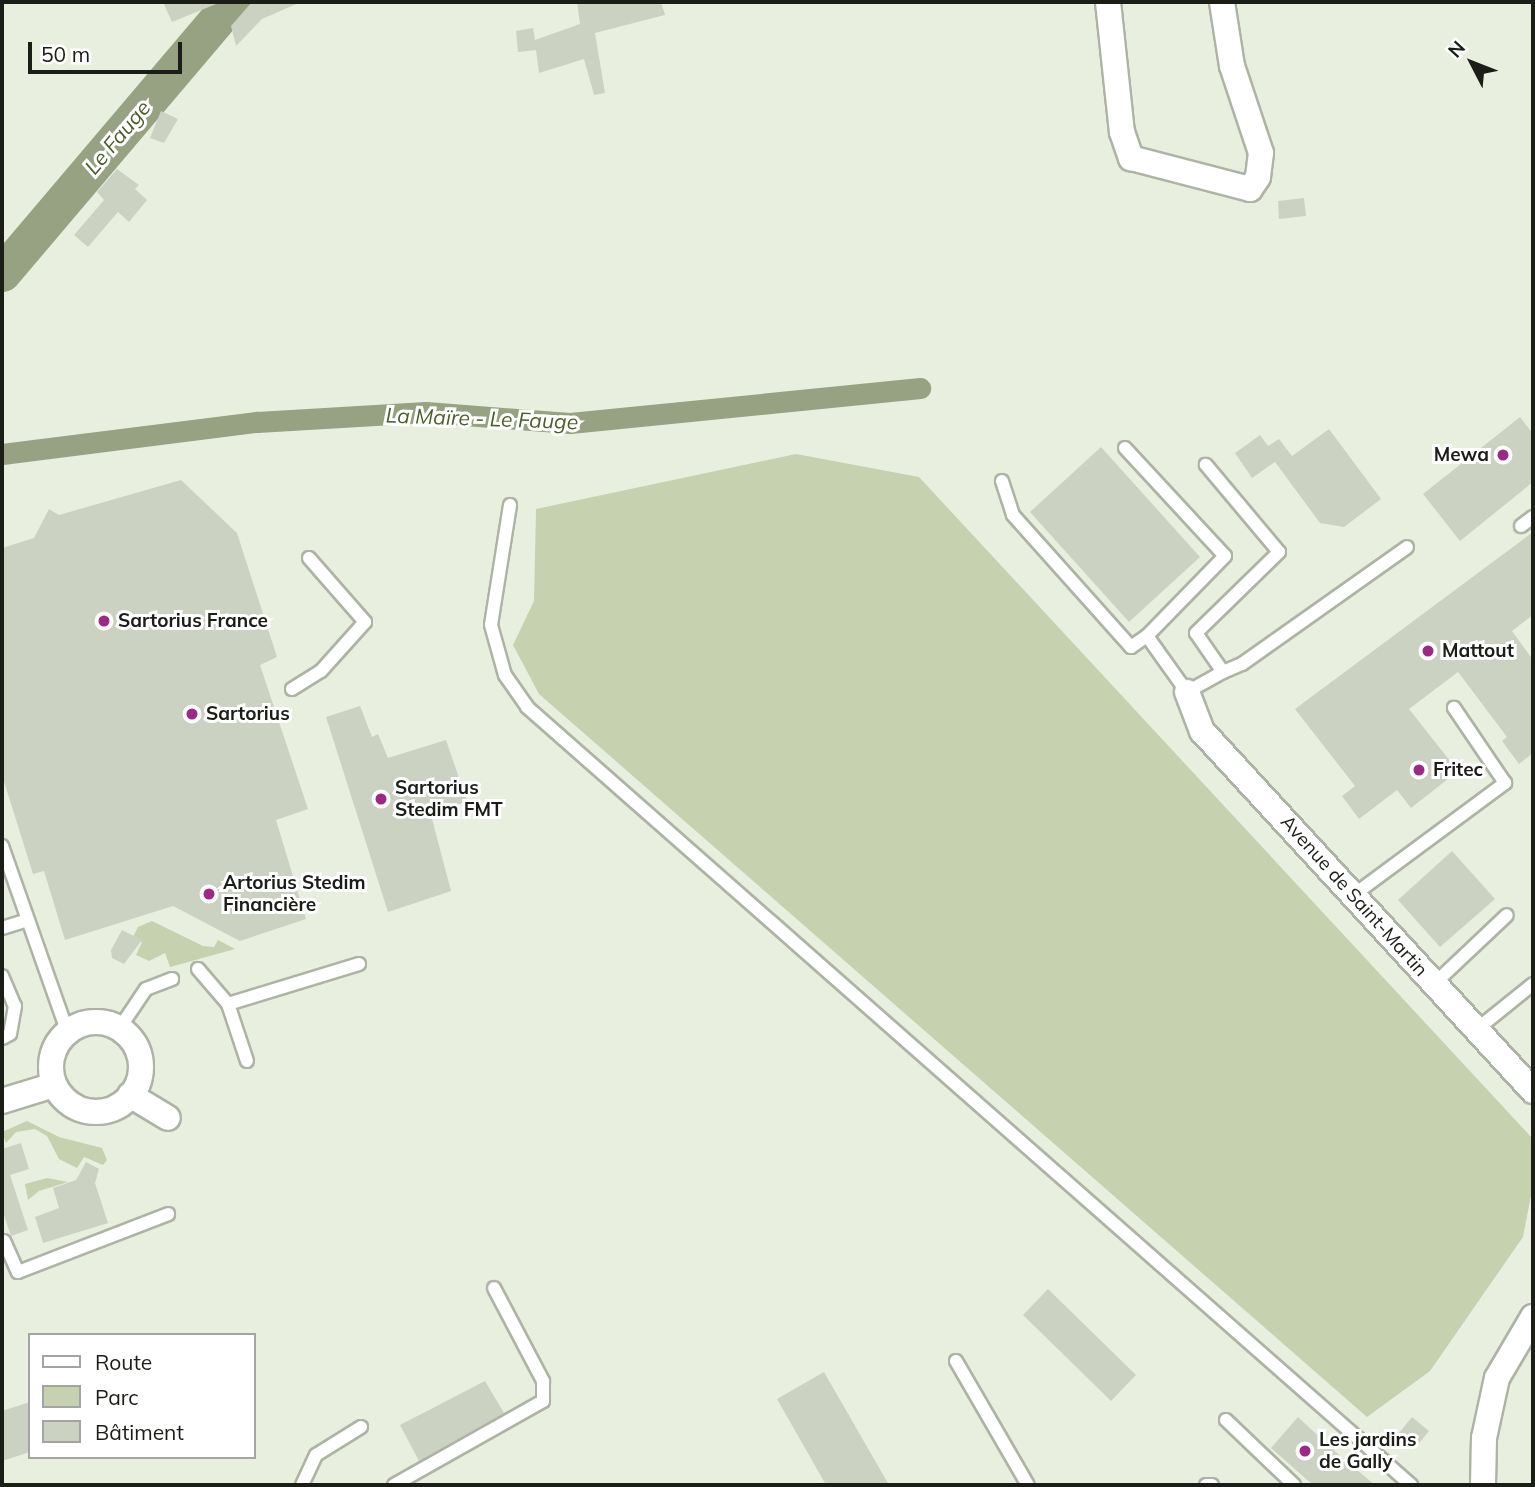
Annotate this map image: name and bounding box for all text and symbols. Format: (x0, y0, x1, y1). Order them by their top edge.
scale bar (32, 28, 186, 72)
north arrow (1437, 28, 1507, 98)
text: N (1443, 36, 1470, 62)
text: 50 m (41, 41, 90, 67)
water label: Le Fauge (79, 95, 155, 179)
water label: La Maïre - Le Fauge (385, 402, 579, 434)
place label: Mewa (1434, 444, 1489, 466)
marker: Mewa (1495, 447, 1511, 463)
place label: Sartorius France (118, 610, 268, 632)
marker: Sartorius France (96, 613, 112, 629)
place label: Mattout (1442, 640, 1514, 662)
marker: Mattout (1420, 643, 1436, 659)
place label: Sartorius (206, 703, 290, 725)
marker: Sartorius (184, 706, 200, 722)
place label: Fritec (1433, 759, 1483, 781)
marker: Fritec (1411, 762, 1427, 778)
place label: Sartorius Stedim FMT (395, 777, 503, 821)
marker: Sartorius Stedim FMT (373, 791, 389, 807)
street label: Avenue de Saint-Martin (1276, 811, 1432, 981)
place label: Artorius Stedim Financière (223, 872, 366, 916)
marker: Artorius Stedim Financière (201, 886, 217, 902)
legend (28, 1333, 256, 1459)
text: Route (95, 1349, 152, 1375)
text: Parc (95, 1384, 139, 1410)
text: Bâtiment (95, 1419, 184, 1445)
place label: Les jardins de Gally (1319, 1429, 1416, 1473)
marker: Les jardins de Gally (1297, 1443, 1313, 1459)

